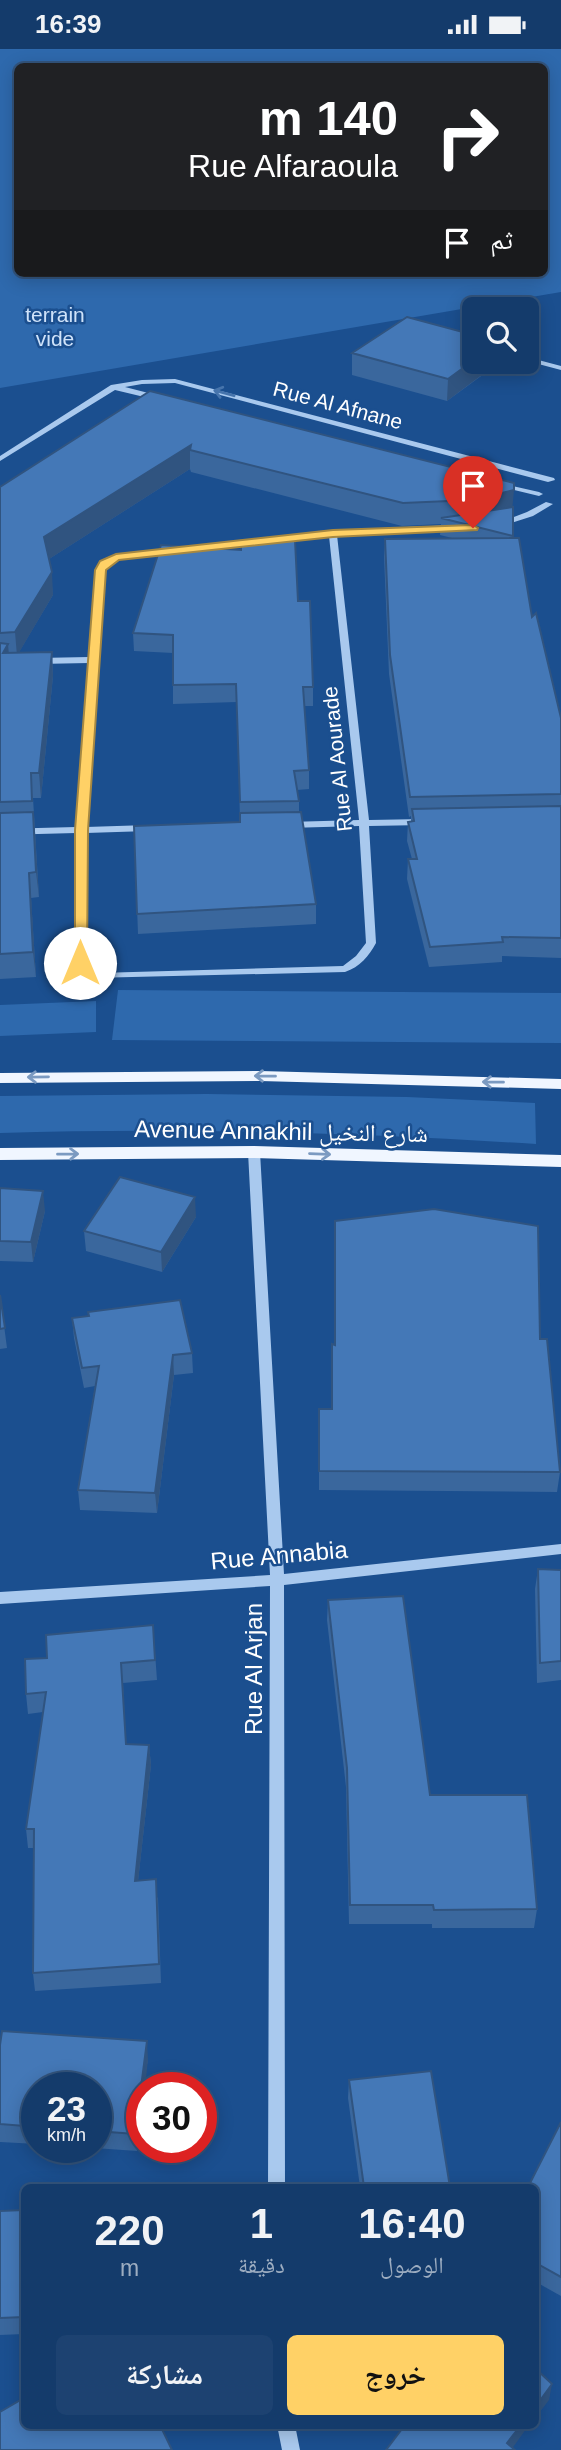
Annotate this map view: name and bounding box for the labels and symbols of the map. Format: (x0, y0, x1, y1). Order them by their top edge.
park label: terrain vide (25, 303, 85, 350)
street label: Rue Al Afnane (271, 377, 405, 433)
one-way arrow (214, 386, 236, 399)
pin (443, 456, 503, 528)
street label: Rue Al Aourade (318, 685, 356, 833)
position arrow (43, 926, 117, 1000)
one-way arrow (27, 1070, 50, 1084)
one-way arrow (254, 1070, 277, 1083)
one-way arrow (482, 1076, 505, 1089)
street label: Avenue Annakhil شارع النخيل (134, 1115, 428, 1149)
one-way arrow (56, 1147, 79, 1160)
one-way arrow (308, 1147, 331, 1160)
street label: Rue Annabia (209, 1536, 349, 1574)
street label: Rue Al Arjan (240, 1603, 267, 1735)
speed limit sign: 30 (126, 2072, 217, 2163)

